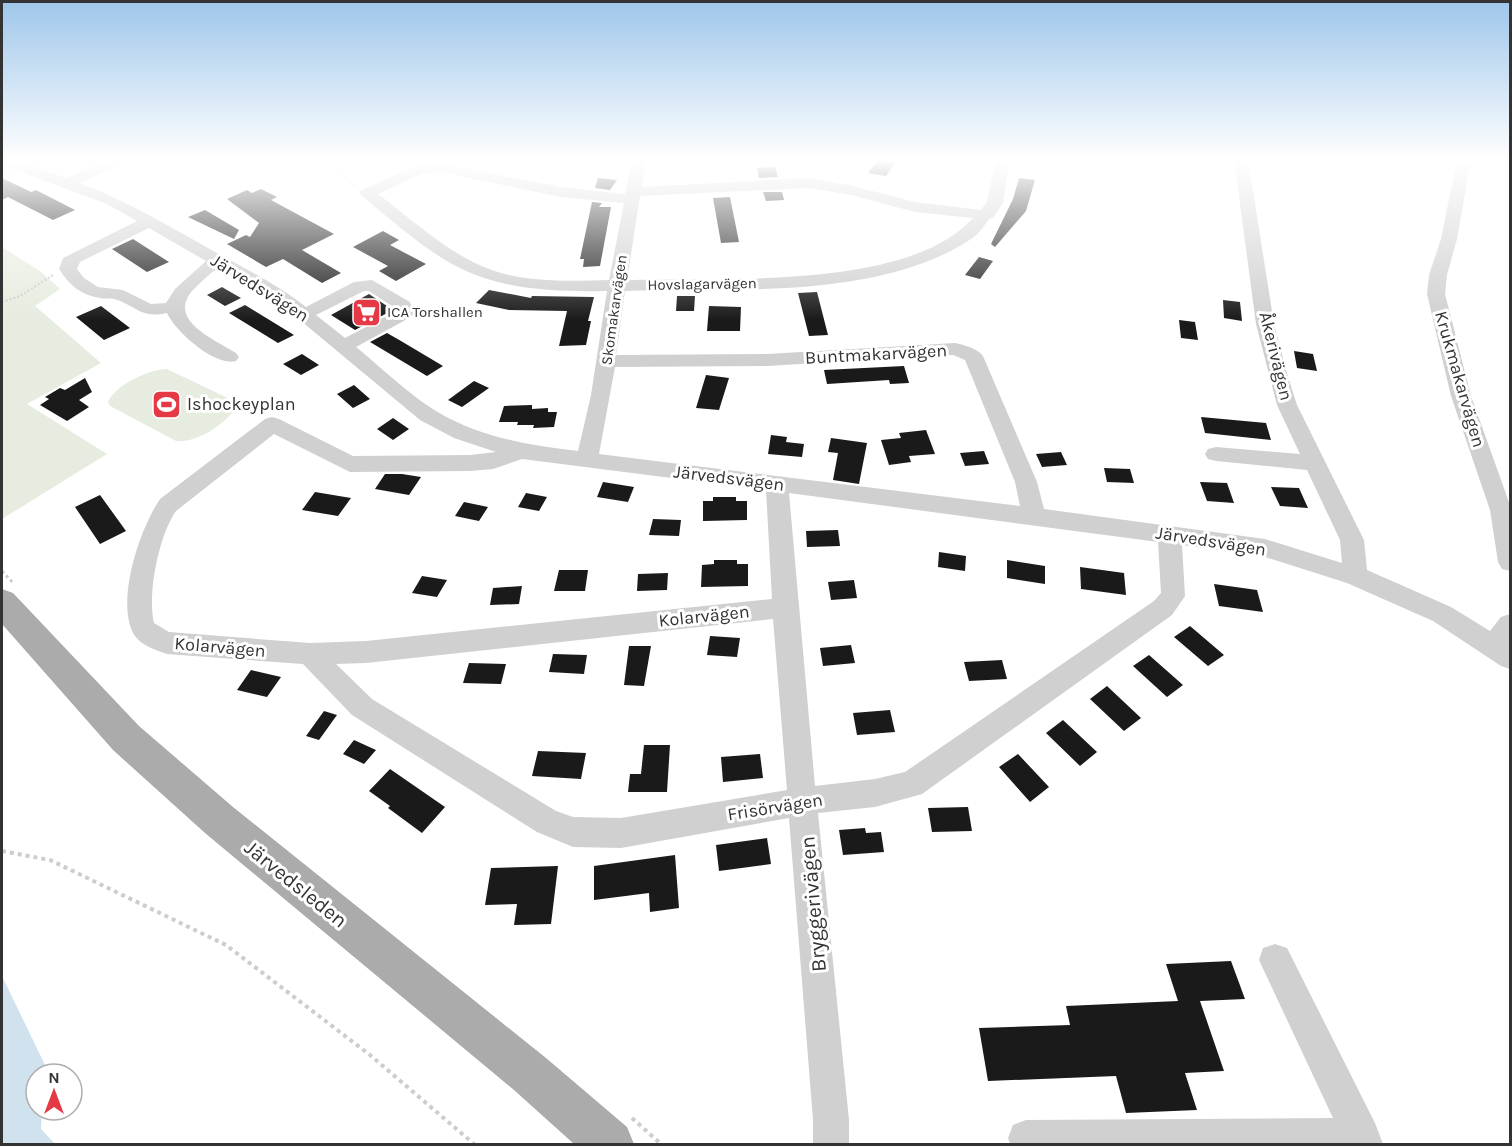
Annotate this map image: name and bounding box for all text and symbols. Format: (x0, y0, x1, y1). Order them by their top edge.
street label: Järvedsvägen (207, 249, 313, 327)
street label: Skomakarvägen (597, 254, 631, 366)
street label: Hovslagarvägen (647, 274, 757, 294)
supermarket icon: ICA Torshallen (350, 296, 382, 328)
place label: ICA Torshallen (387, 303, 483, 321)
street label: Krukmakarvägen (1430, 308, 1490, 450)
street label: Åkerivägen (1254, 309, 1298, 403)
street label: Buntmakarvägen (804, 339, 948, 369)
sports icon: Ishockeyplan (150, 388, 182, 420)
place label: Ishockeyplan (187, 393, 296, 415)
street label: Järvedsvägen (672, 460, 786, 496)
street label: Järvedsvägen (1154, 521, 1268, 561)
street label: Kolarvägen (657, 600, 751, 632)
street label: Kolarvägen (173, 632, 267, 662)
street label: Frisörvägen (726, 789, 824, 825)
street label: Järvedsleden (240, 835, 352, 933)
street label: Bryggerivägen (795, 835, 831, 973)
north arrow (24, 1062, 84, 1122)
text: N (48, 1068, 60, 1087)

